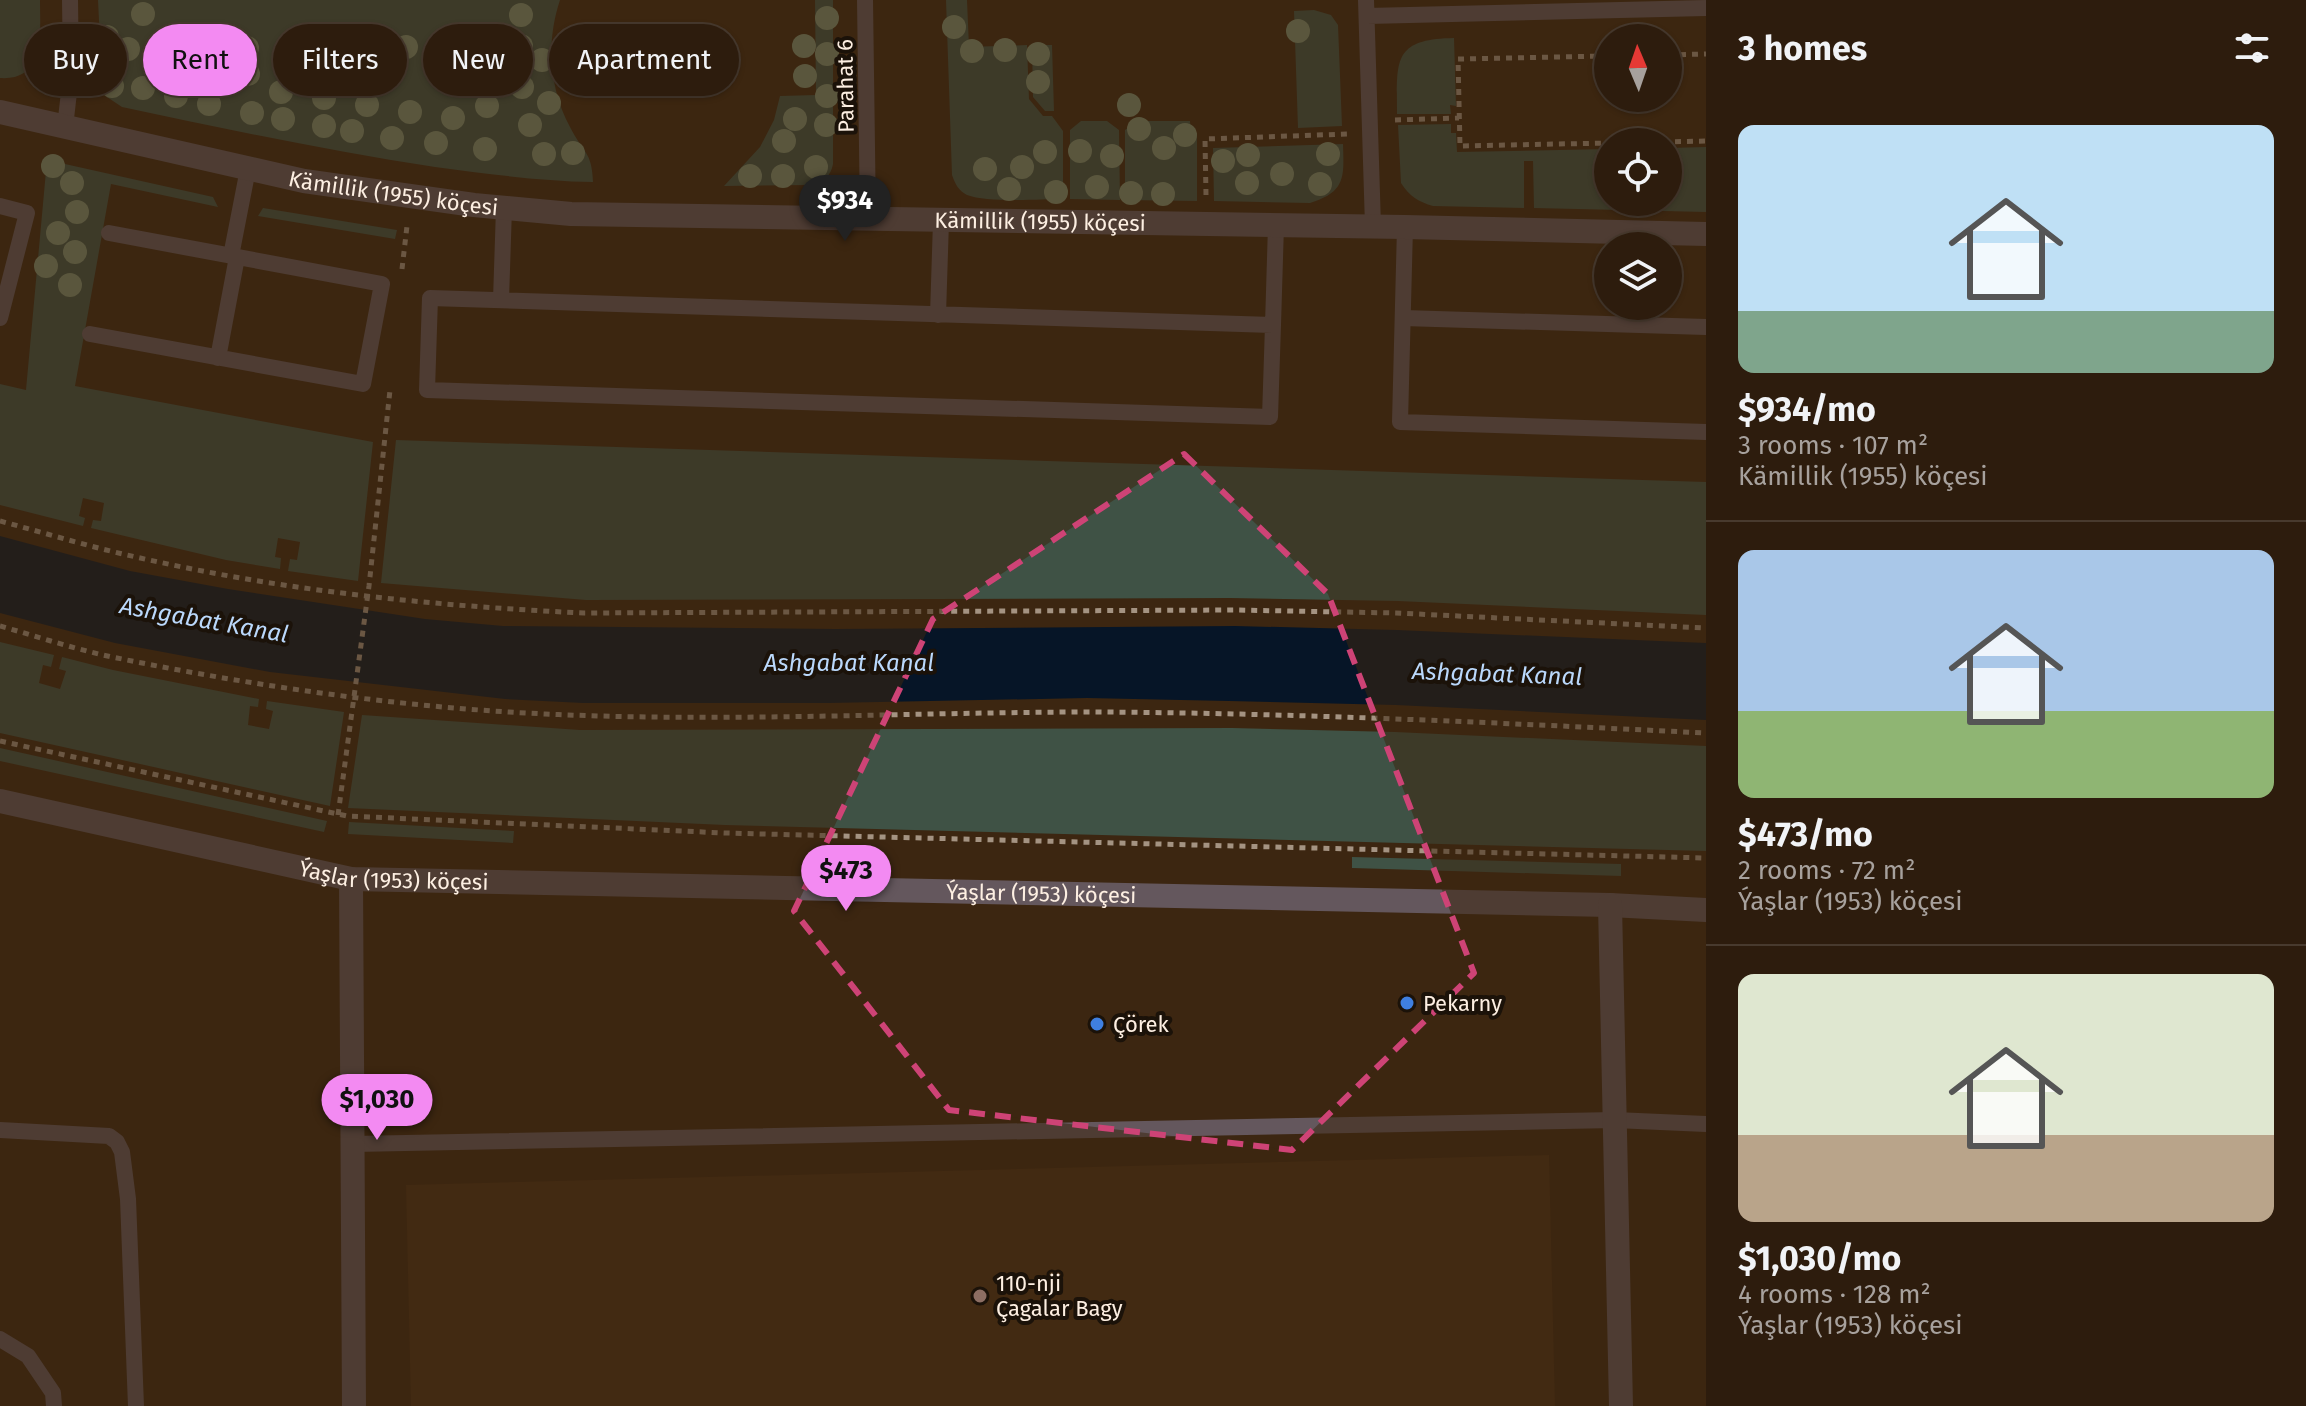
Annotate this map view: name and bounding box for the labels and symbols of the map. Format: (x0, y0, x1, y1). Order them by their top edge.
north arrow (1594, 24, 1682, 112)
street label: Parahat 6 (831, 39, 860, 133)
street label: Kämillik (1955) köçesi (286, 165, 499, 221)
pin: $934 (798, 175, 892, 243)
street label: Kämillik (1955) köçesi (934, 207, 1146, 237)
water label: Ashgabat Kanal (117, 591, 290, 649)
water label: Ashgabat Kanal (763, 649, 934, 677)
water label: Ashgabat Kanal (1410, 657, 1583, 691)
pin: $473 (799, 845, 893, 913)
street label: Ýaşlar (1953) köçesi (297, 855, 489, 896)
street label: Ýaşlar (1953) köçesi (946, 878, 1137, 909)
place label: Pekarny (1423, 990, 1502, 1017)
marker: Pekarny (1398, 994, 1416, 1012)
place label: Çörek (1113, 1011, 1170, 1039)
marker: Çörek (1088, 1015, 1106, 1033)
pin: $1,030 (312, 1074, 442, 1142)
place label: 110-nji Çagalar Bagy (996, 1270, 1123, 1323)
marker: 110-nji Çagalar Bagy (971, 1287, 989, 1305)

